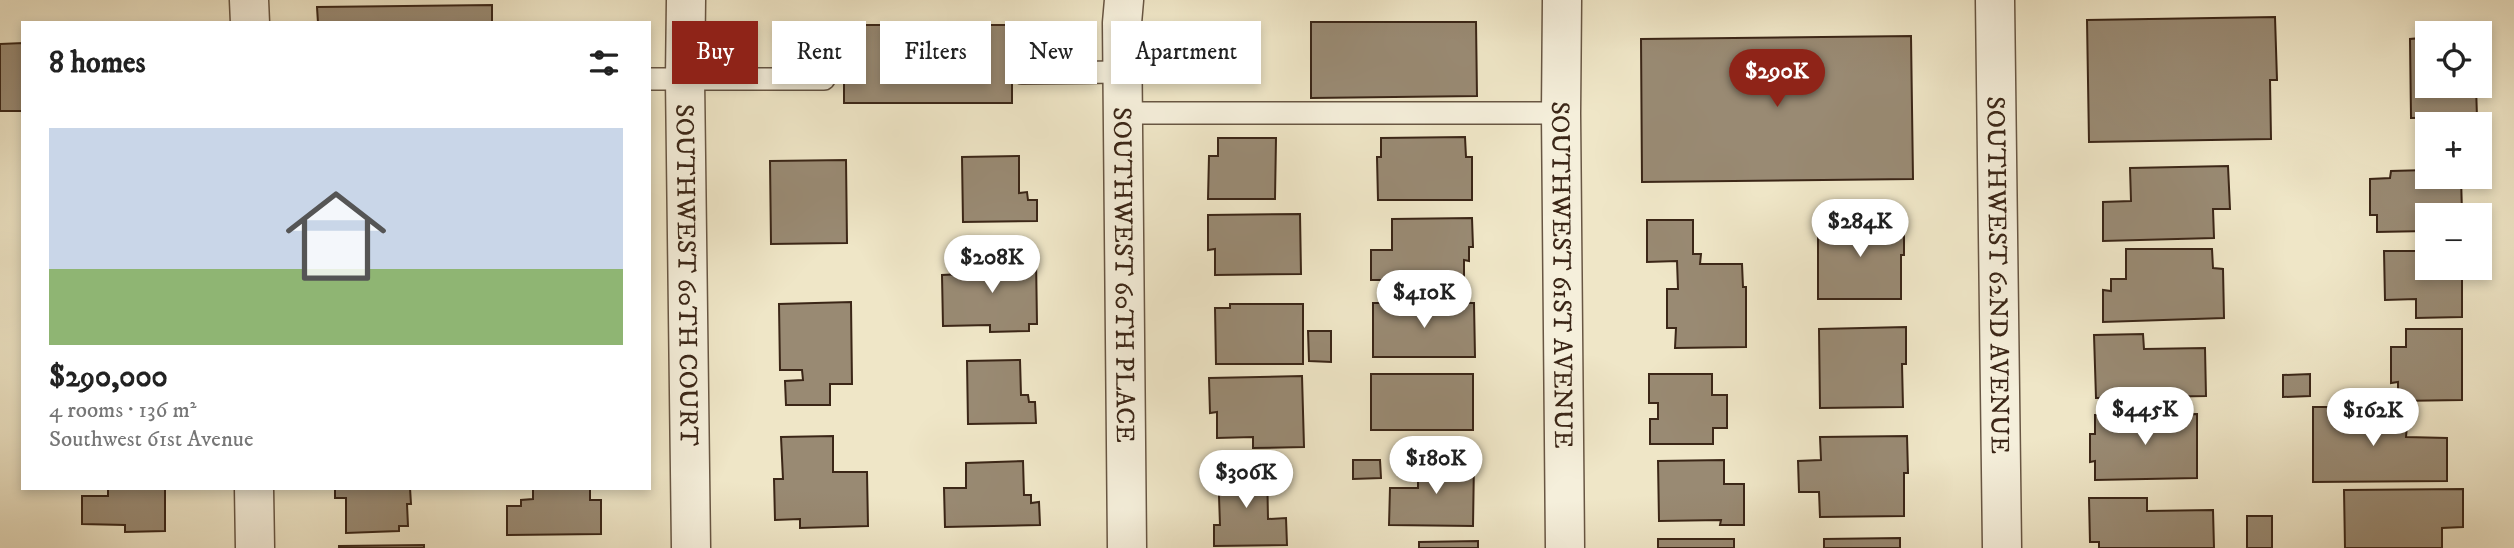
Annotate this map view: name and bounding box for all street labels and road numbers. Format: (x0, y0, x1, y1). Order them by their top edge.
street label: SOUTHWEST 62ND AVENUE (1978, 96, 2016, 454)
street label: SOUTHWEST 61ST AVENUE (1543, 101, 1579, 449)
street label: SOUTHWEST 60TH COURT (667, 104, 705, 447)
street label: SOUTHWEST 60TH PLACE (1105, 107, 1141, 443)

